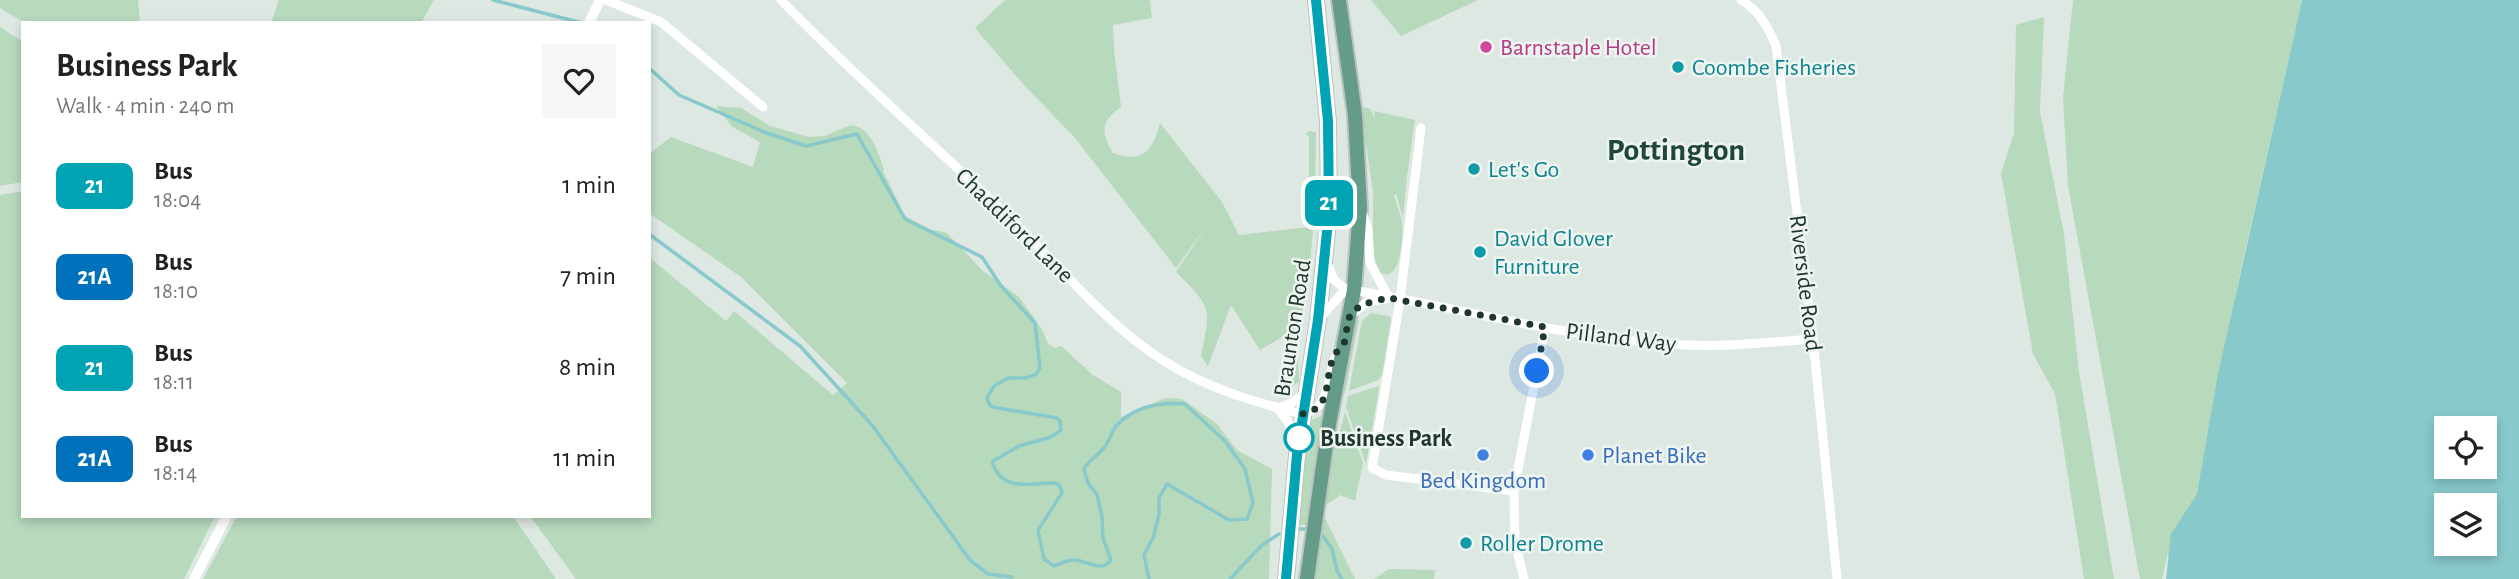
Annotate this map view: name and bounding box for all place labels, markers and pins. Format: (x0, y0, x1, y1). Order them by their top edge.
place label: Barnstaple Hotel (1500, 36, 1657, 60)
marker: Barnstaple Hotel (1478, 39, 1494, 55)
place label: Coombe Fisheries (1692, 56, 1856, 80)
marker: Coombe Fisheries (1670, 59, 1686, 75)
place label: Let's Go (1488, 158, 1559, 182)
marker: Let's Go (1466, 161, 1482, 177)
place label: David Glover Furniture (1494, 227, 1613, 279)
marker: David Glover Furniture (1472, 244, 1488, 260)
marker: Business Park (1284, 423, 1314, 453)
place label: Business Park (1320, 427, 1452, 451)
place label: Planet Bike (1602, 444, 1707, 468)
marker: Bed Kingdom (1475, 447, 1491, 463)
marker: Planet Bike (1580, 447, 1596, 463)
place label: Bed Kingdom (1420, 469, 1546, 493)
place label: Roller Drome (1480, 532, 1604, 556)
marker: Roller Drome (1458, 535, 1474, 551)

